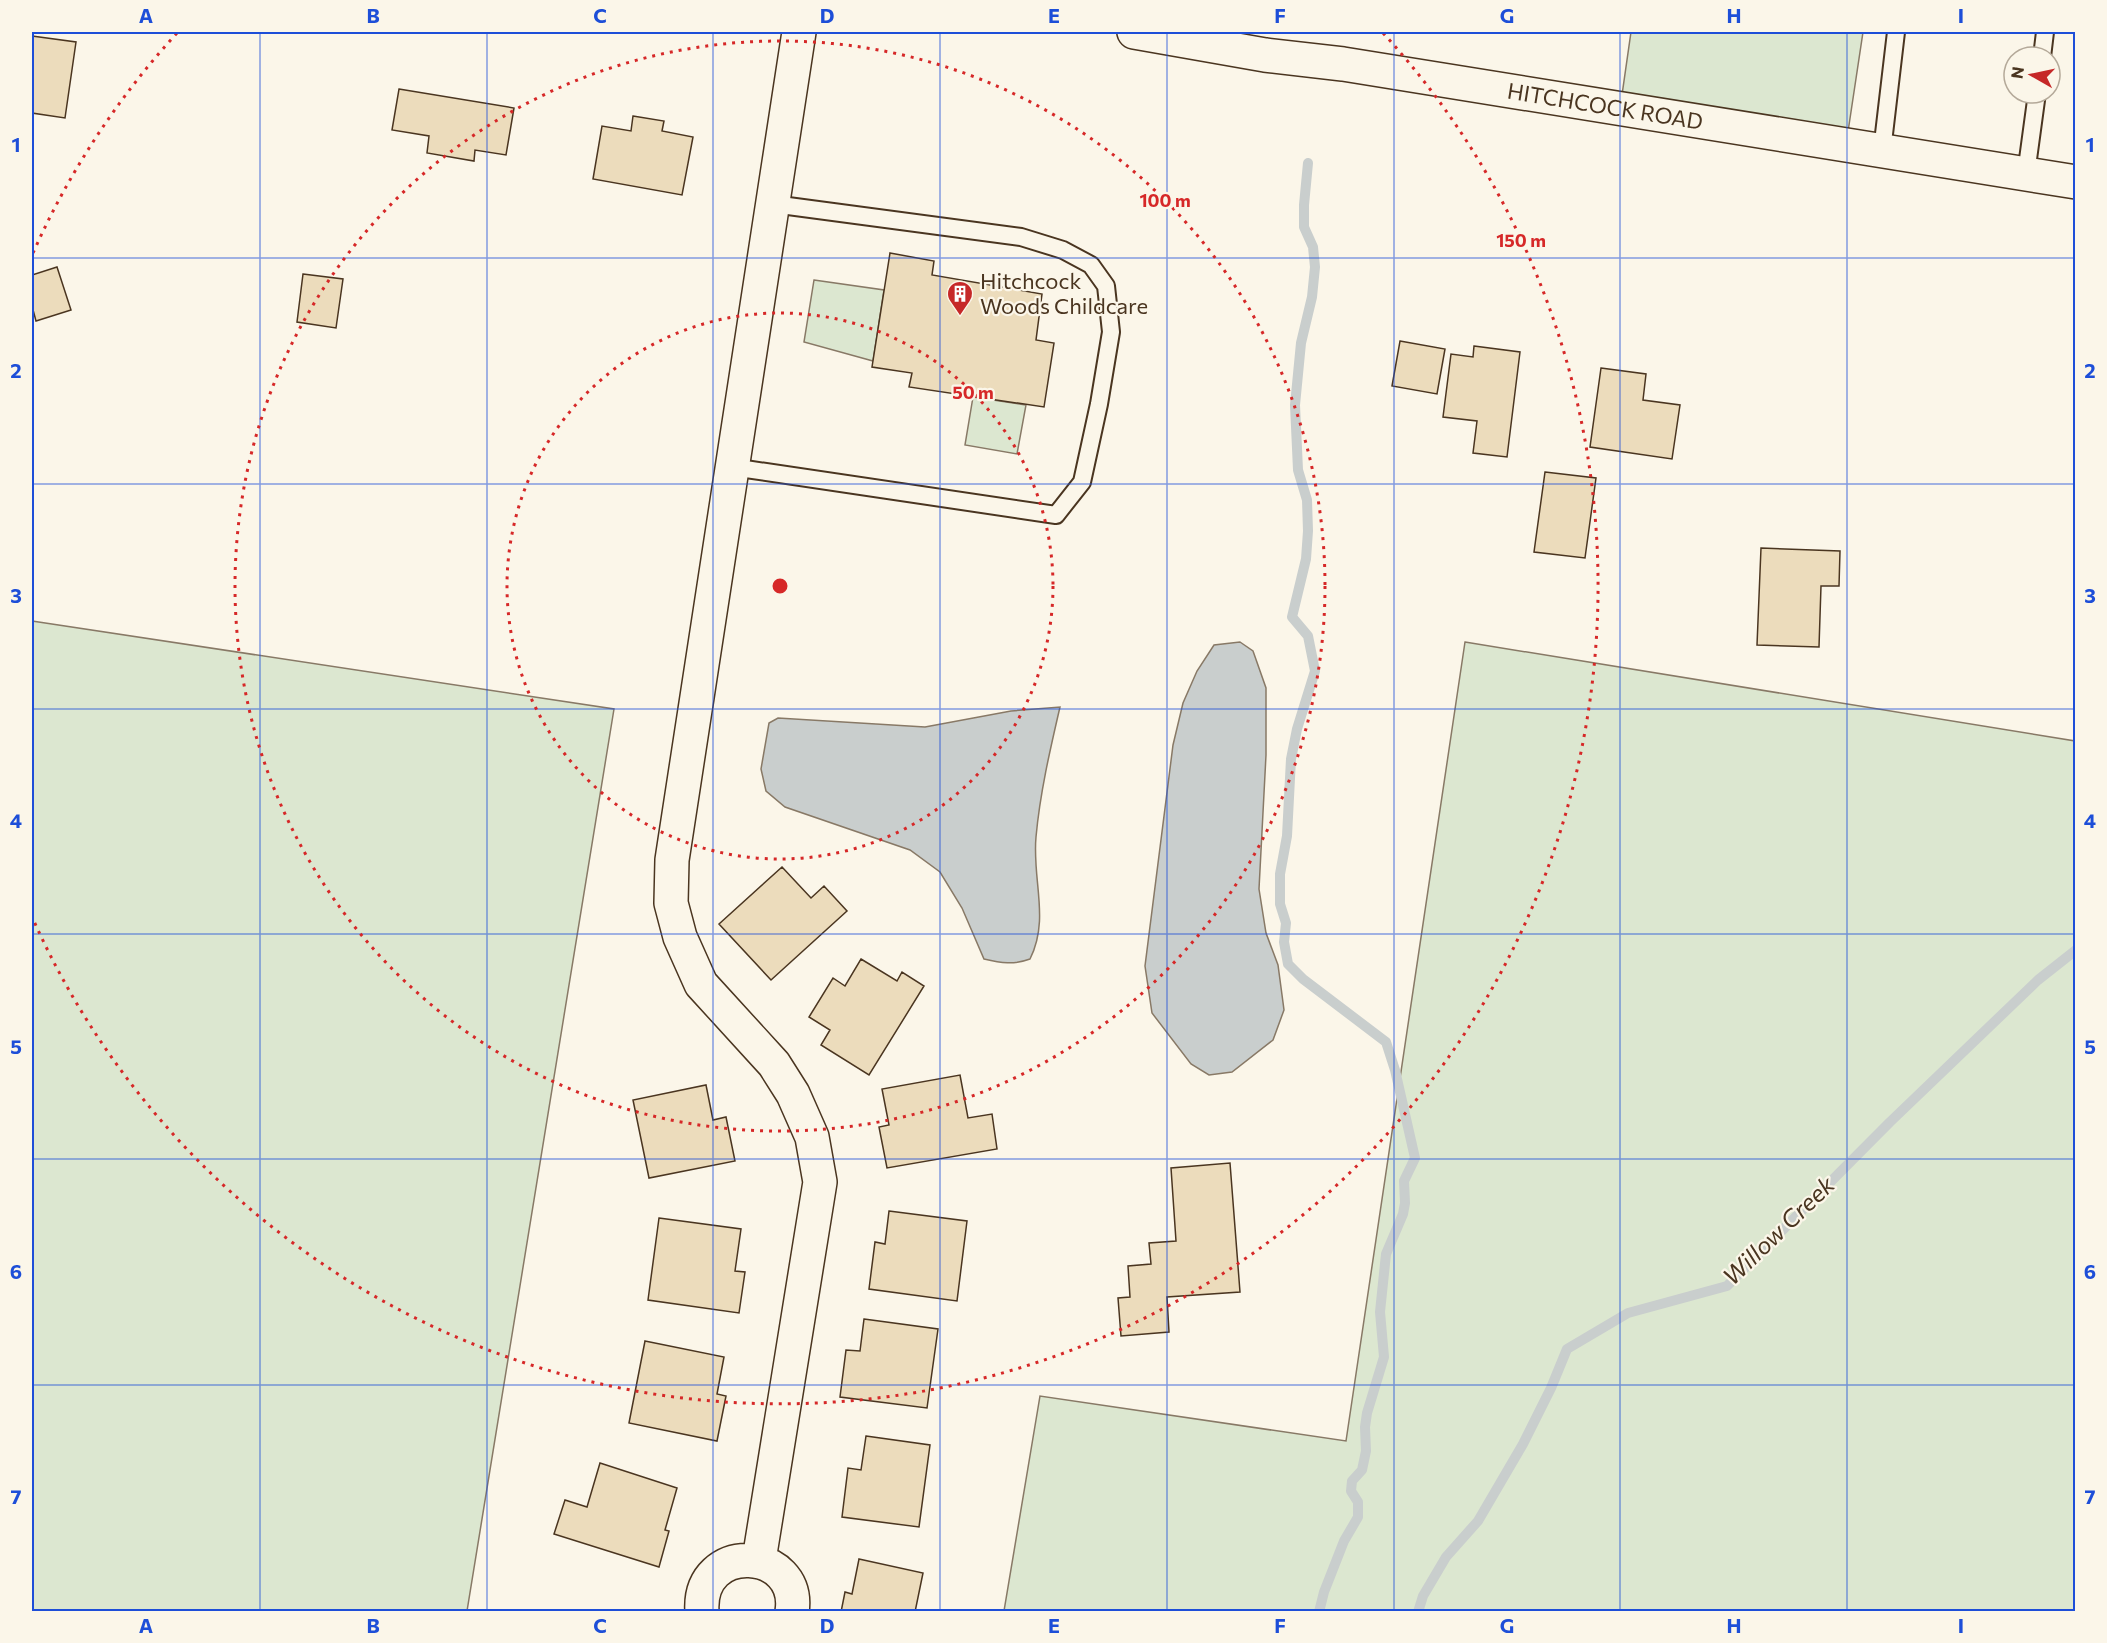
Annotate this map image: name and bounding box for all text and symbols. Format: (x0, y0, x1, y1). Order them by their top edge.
text: A (139, 3, 153, 27)
text: B (366, 3, 380, 27)
text: C (593, 3, 607, 27)
text: D (820, 3, 834, 27)
text: E (1048, 3, 1060, 27)
text: F (1274, 3, 1286, 27)
text: G (1500, 3, 1514, 27)
text: H (1727, 3, 1742, 27)
text: I (1958, 3, 1964, 27)
north arrow (2002, 45, 2062, 105)
text: N (2006, 65, 2027, 80)
street label: HITCHCOCK ROAD (1505, 77, 1705, 135)
text: 1 (11, 132, 21, 156)
text: 1 (2085, 132, 2095, 156)
text: 100 m (1139, 189, 1191, 211)
text: 150 m (1496, 229, 1546, 251)
place label: Hitchcock Woods Childcare (980, 267, 1148, 319)
building icon: Hitchcock Woods Childcare (945, 279, 975, 317)
text: 2 (10, 358, 22, 382)
text: 2 (2084, 358, 2096, 382)
text: 50 m (952, 381, 994, 403)
centre of rings (770, 576, 790, 596)
text: 3 (10, 583, 22, 607)
text: 3 (2084, 583, 2096, 607)
text: 4 (10, 808, 22, 832)
text: 4 (2084, 808, 2096, 832)
text: 5 (10, 1034, 22, 1058)
text: 5 (2084, 1034, 2096, 1058)
water label: Willow Creek (1716, 1169, 1841, 1290)
text: 6 (10, 1259, 22, 1283)
text: 6 (2084, 1259, 2096, 1283)
text: 7 (11, 1484, 22, 1508)
text: 7 (2085, 1484, 2096, 1508)
text: A (139, 1613, 153, 1637)
text: B (366, 1613, 380, 1637)
text: C (593, 1613, 607, 1637)
text: D (820, 1613, 834, 1637)
text: E (1048, 1613, 1060, 1637)
text: F (1274, 1613, 1286, 1637)
text: G (1500, 1613, 1514, 1637)
text: H (1727, 1613, 1742, 1637)
text: I (1958, 1613, 1964, 1637)

